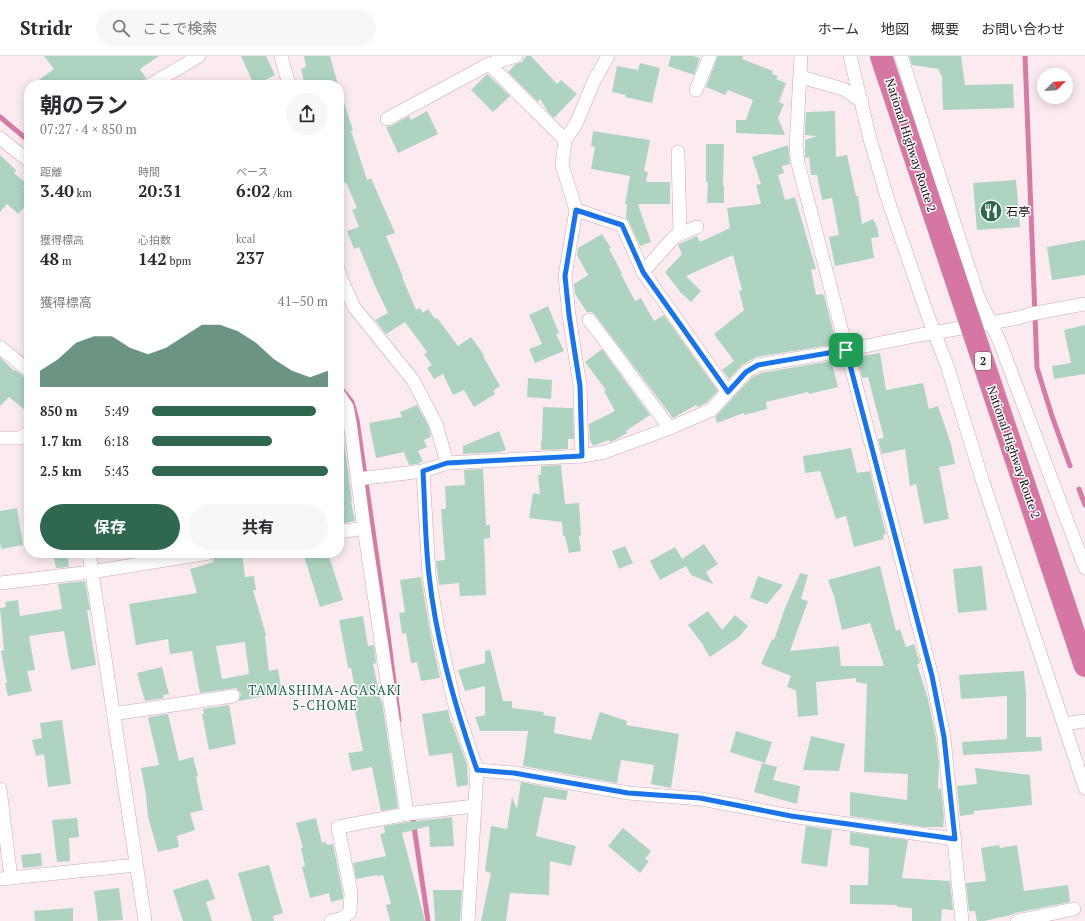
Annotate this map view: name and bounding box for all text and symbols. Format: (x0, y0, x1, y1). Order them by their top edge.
search box (96, 10, 376, 46)
text: Stridr (20, 15, 72, 40)
icon: search (110, 17, 132, 39)
text: ここで検索 (142, 18, 217, 38)
text: ホーム (817, 19, 859, 38)
text: 地図 (881, 19, 909, 38)
text: 概要 (931, 19, 959, 38)
text: お問い合わせ (981, 19, 1065, 38)
north arrow (1037, 68, 1073, 104)
map controls (1037, 68, 1073, 104)
street label: National Highway Route 2 (882, 76, 940, 214)
text: 朝のラン (40, 90, 128, 119)
button: share (286, 93, 328, 135)
text: 07:27 · 4 × 850 m (40, 120, 137, 138)
text: 距離 (40, 165, 62, 179)
text: 時間 (138, 165, 160, 179)
text: ペース (236, 165, 268, 179)
text: 3.40 (40, 179, 74, 202)
text: 20:31 (138, 179, 182, 202)
text: 6:02 (236, 179, 271, 202)
text: km (74, 186, 92, 200)
text: /km (271, 186, 292, 200)
restaurant icon: 石亭 (978, 198, 1004, 224)
place label: 石亭 (1006, 204, 1030, 219)
text: kcal (236, 232, 256, 246)
text: 獲得標高 (40, 233, 84, 247)
text: 心拍数 (138, 233, 171, 247)
text: 237 (236, 246, 265, 269)
text: 48 (40, 247, 59, 270)
text: 142 (138, 247, 167, 270)
text: m (59, 254, 71, 268)
text: bpm (167, 254, 191, 268)
text: 41–50 m (278, 292, 328, 310)
text: 獲得標高 (40, 293, 92, 311)
pin (829, 333, 863, 367)
icon: arrive (835, 339, 857, 361)
road number: 2 (975, 352, 991, 370)
street label: National Highway Route 2 (984, 384, 1044, 520)
text: 850 m (40, 402, 78, 420)
text: 5:49 (104, 402, 129, 420)
text: 1.7 km (40, 432, 82, 450)
text: 6:18 (104, 432, 129, 450)
text: 2.5 km (40, 462, 82, 480)
text: 5:43 (104, 462, 129, 480)
button: 保存 (40, 504, 180, 550)
button: 共有 (188, 504, 328, 550)
district label: TAMASHIMA-AGASAKI 5-CHOME (248, 681, 402, 714)

